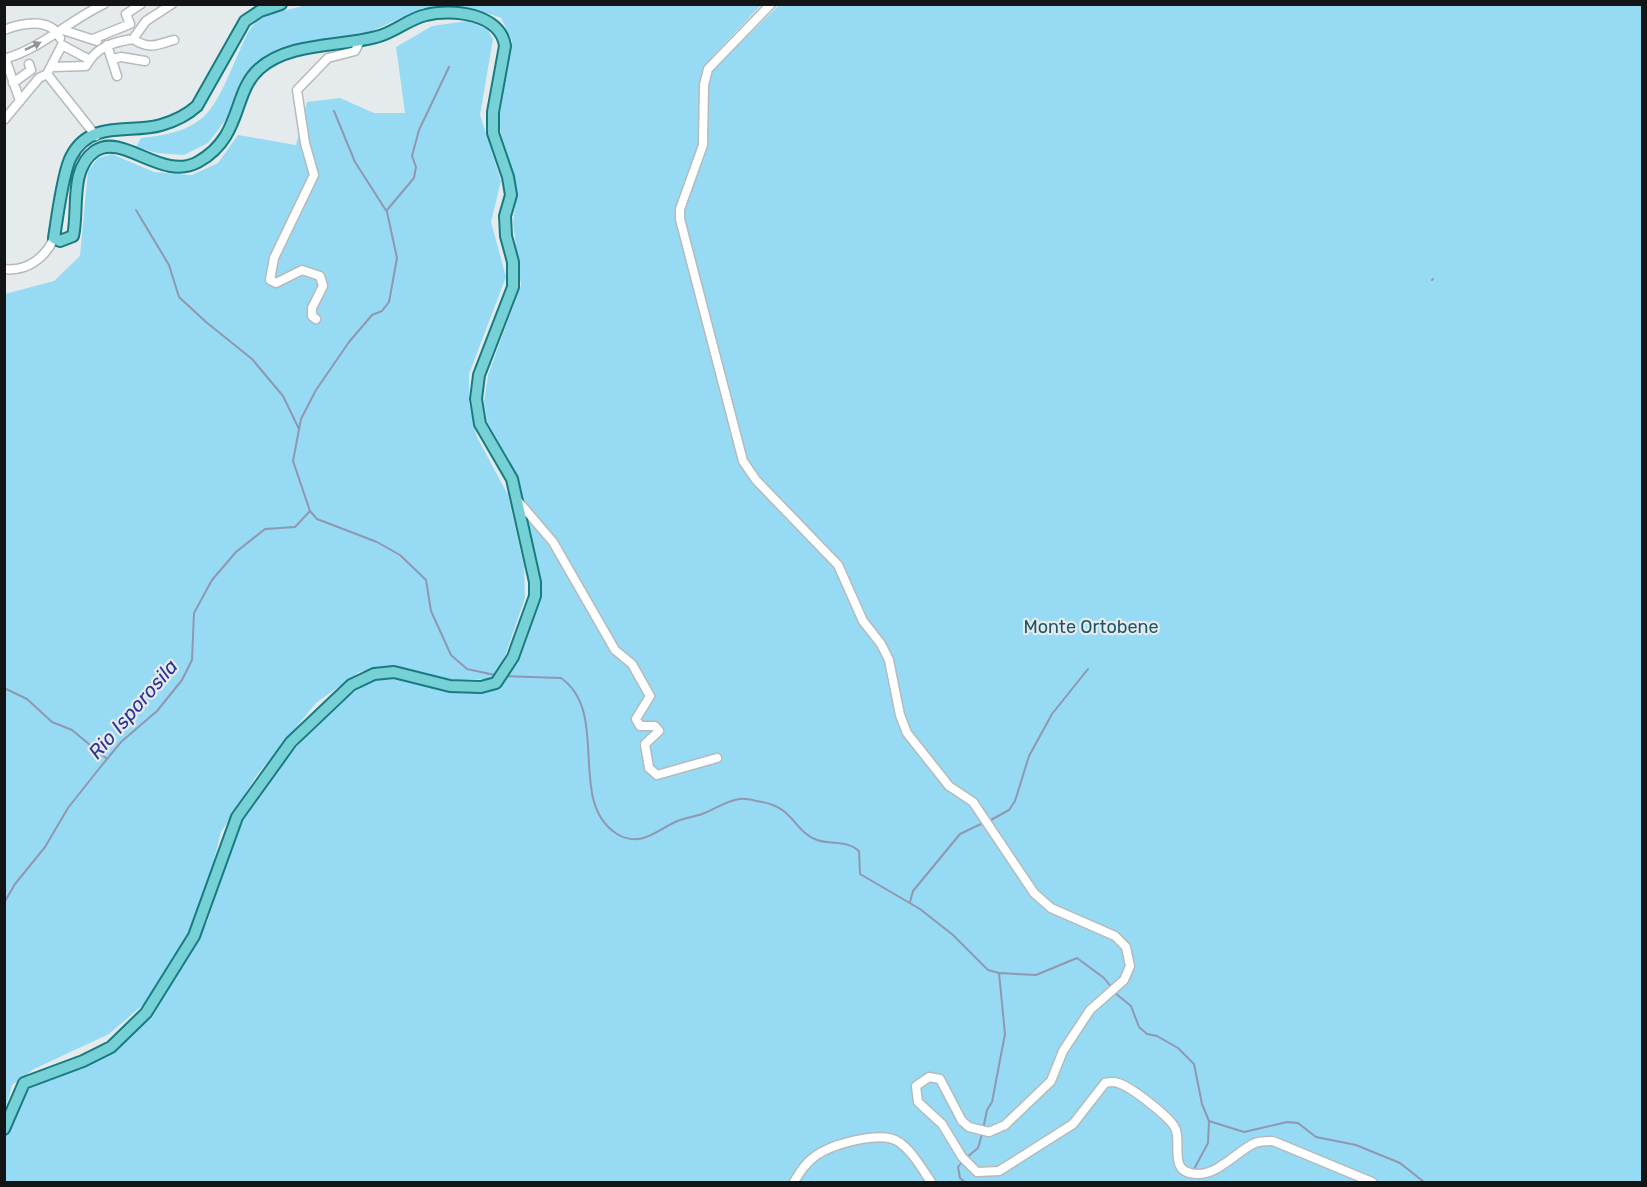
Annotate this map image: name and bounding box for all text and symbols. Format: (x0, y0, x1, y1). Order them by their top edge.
one-way arrow (25, 41, 42, 51)
park label: Monte Ortobene (1023, 616, 1159, 638)
water label: Rio Isporosila (83, 654, 183, 764)

